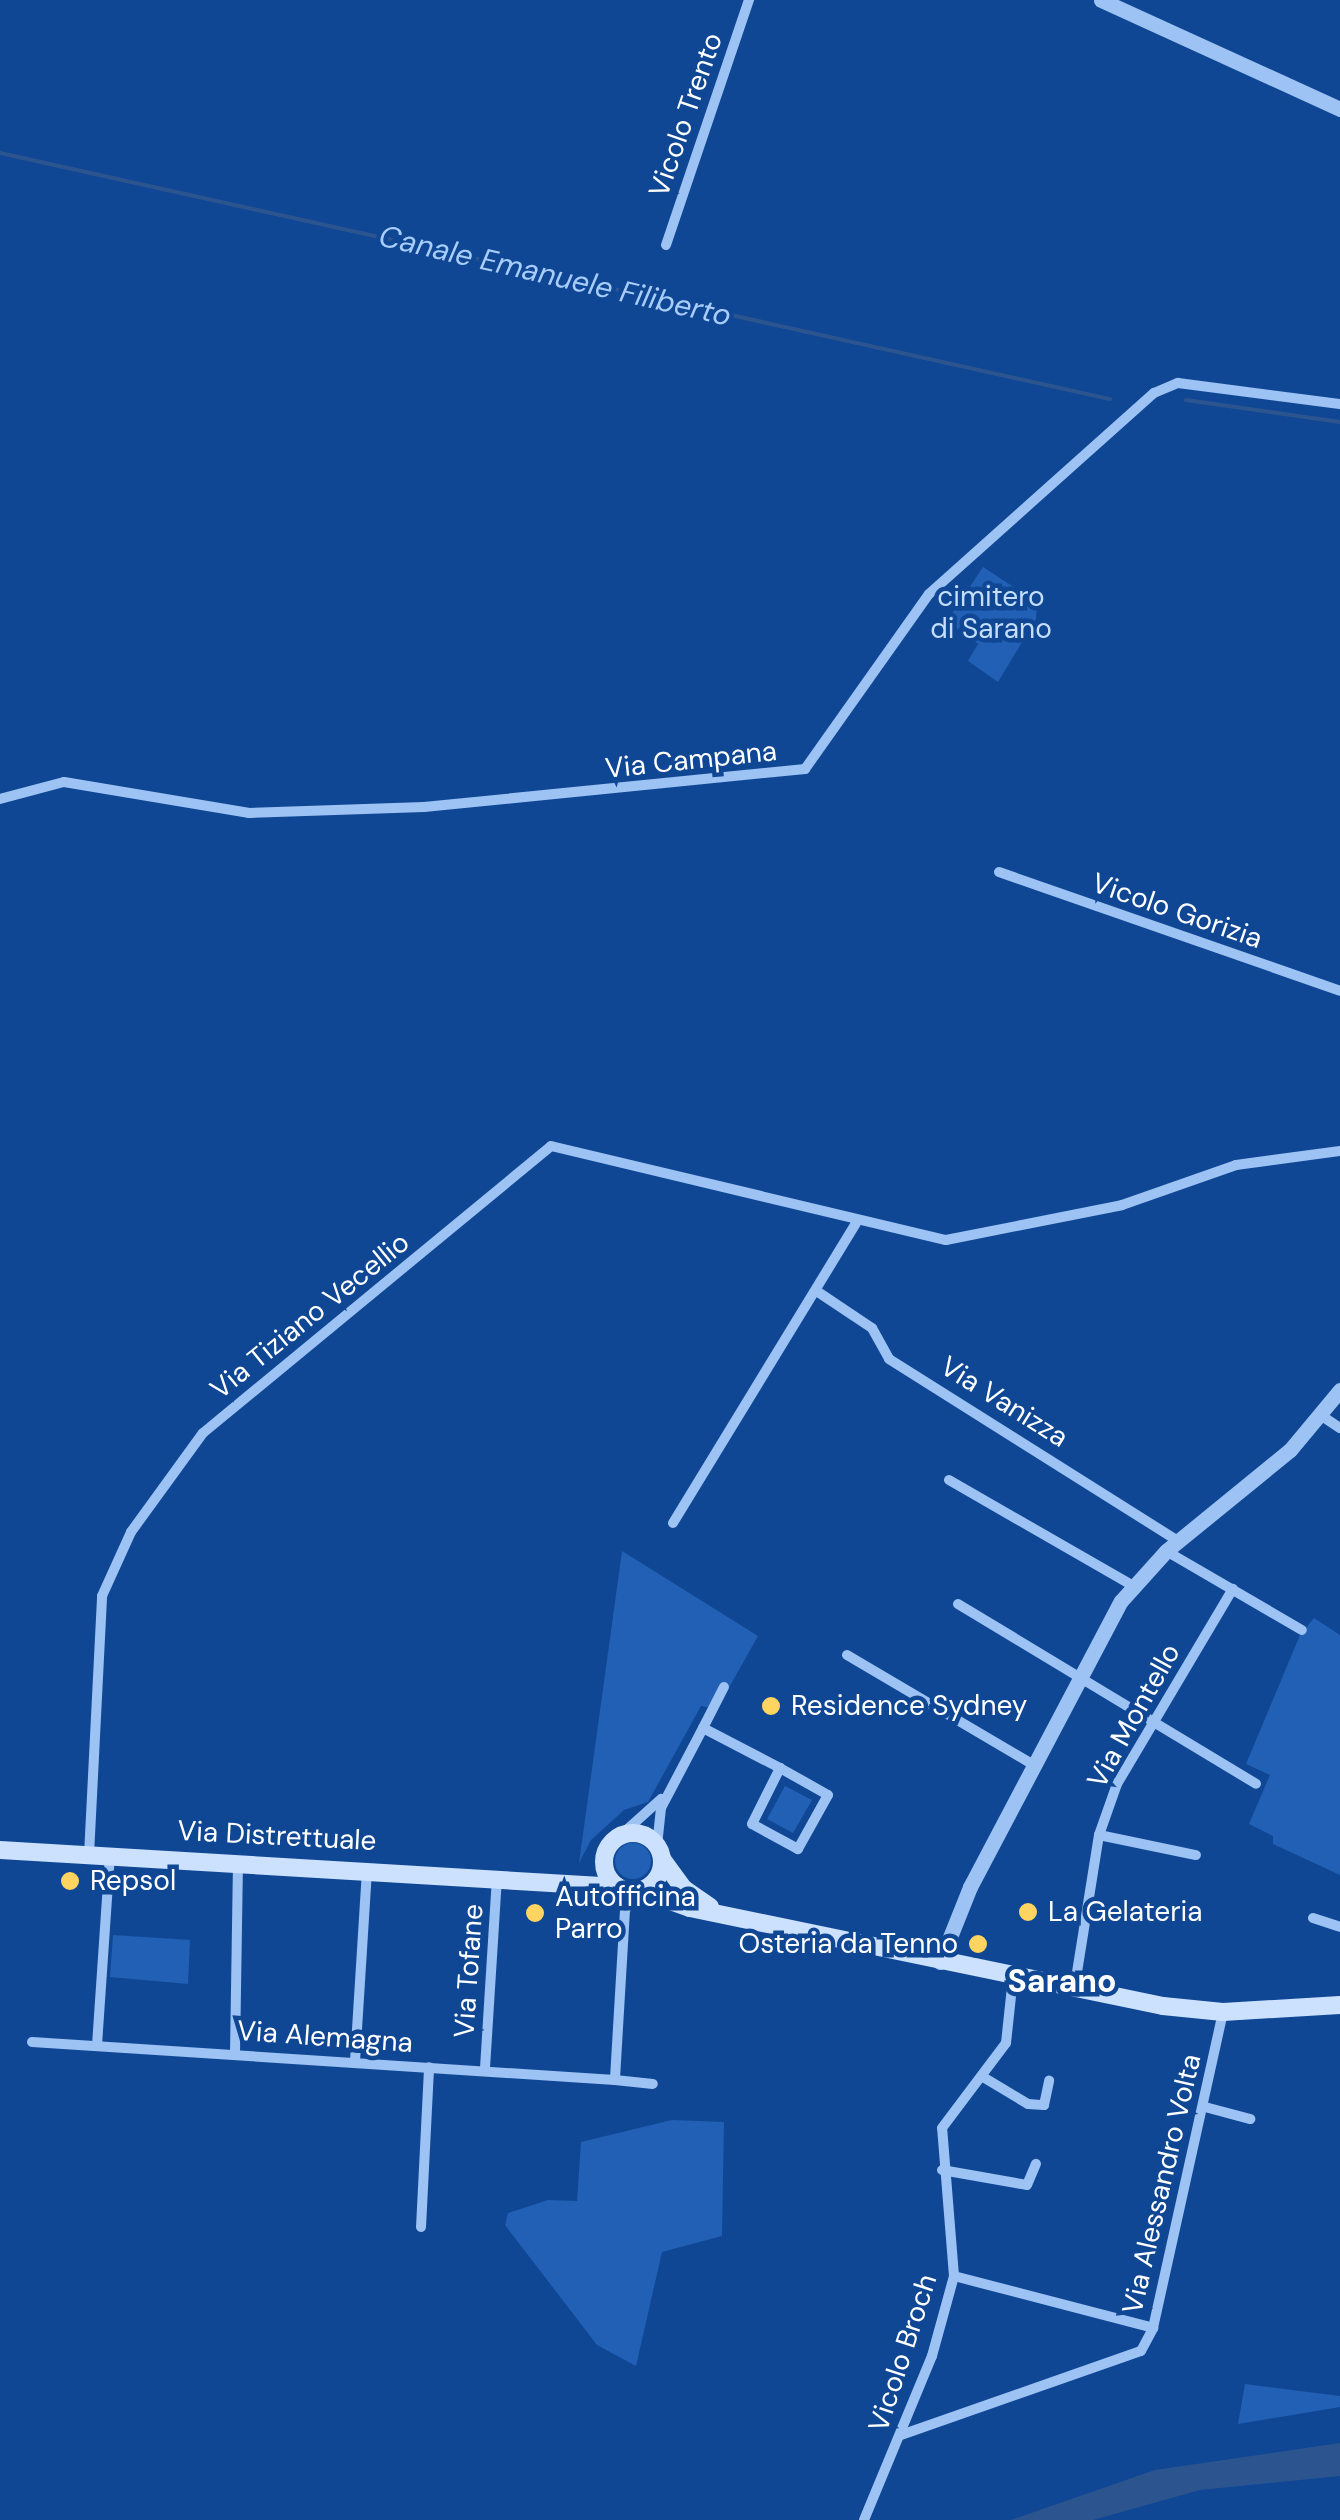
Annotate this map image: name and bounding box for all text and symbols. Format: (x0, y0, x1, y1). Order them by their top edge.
street label: Vicolo Trento (642, 28, 730, 202)
water label: Canale Emanuele Filiberto (375, 218, 735, 334)
park label: cimitero di Sarano (930, 580, 1052, 646)
street label: Via Campana (603, 734, 779, 786)
street label: Vicolo Gorizia (1087, 866, 1267, 956)
street label: Via Tiziano Vecellio (204, 1226, 416, 1406)
street label: Via Vanizza (934, 1350, 1074, 1454)
street label: Via Montello (1081, 1638, 1187, 1794)
place label: Residence Sydney (791, 1689, 1027, 1723)
marker: Residence Sydney (760, 1695, 782, 1717)
street label: Via Distrettuale (177, 1814, 377, 1858)
place label: Repsol (90, 1864, 176, 1898)
marker: Repsol (59, 1870, 81, 1892)
place label: Autofficina Parro (555, 1880, 696, 1946)
place label: La Gelateria (1048, 1895, 1202, 1929)
marker: La Gelateria (1017, 1901, 1039, 1923)
marker: Autofficina Parro (524, 1902, 546, 1924)
street label: Via Tofane (448, 1903, 490, 2039)
place label: Osteria da Tenno (739, 1927, 958, 1961)
marker: Osteria da Tenno (967, 1933, 989, 1955)
district label: Sarano (1007, 1962, 1117, 2000)
street label: Via Alemagna (236, 2014, 414, 2060)
street label: Via Alessandro Volta (1116, 2051, 1208, 2317)
street label: Vicolo Broch (862, 2270, 944, 2436)

